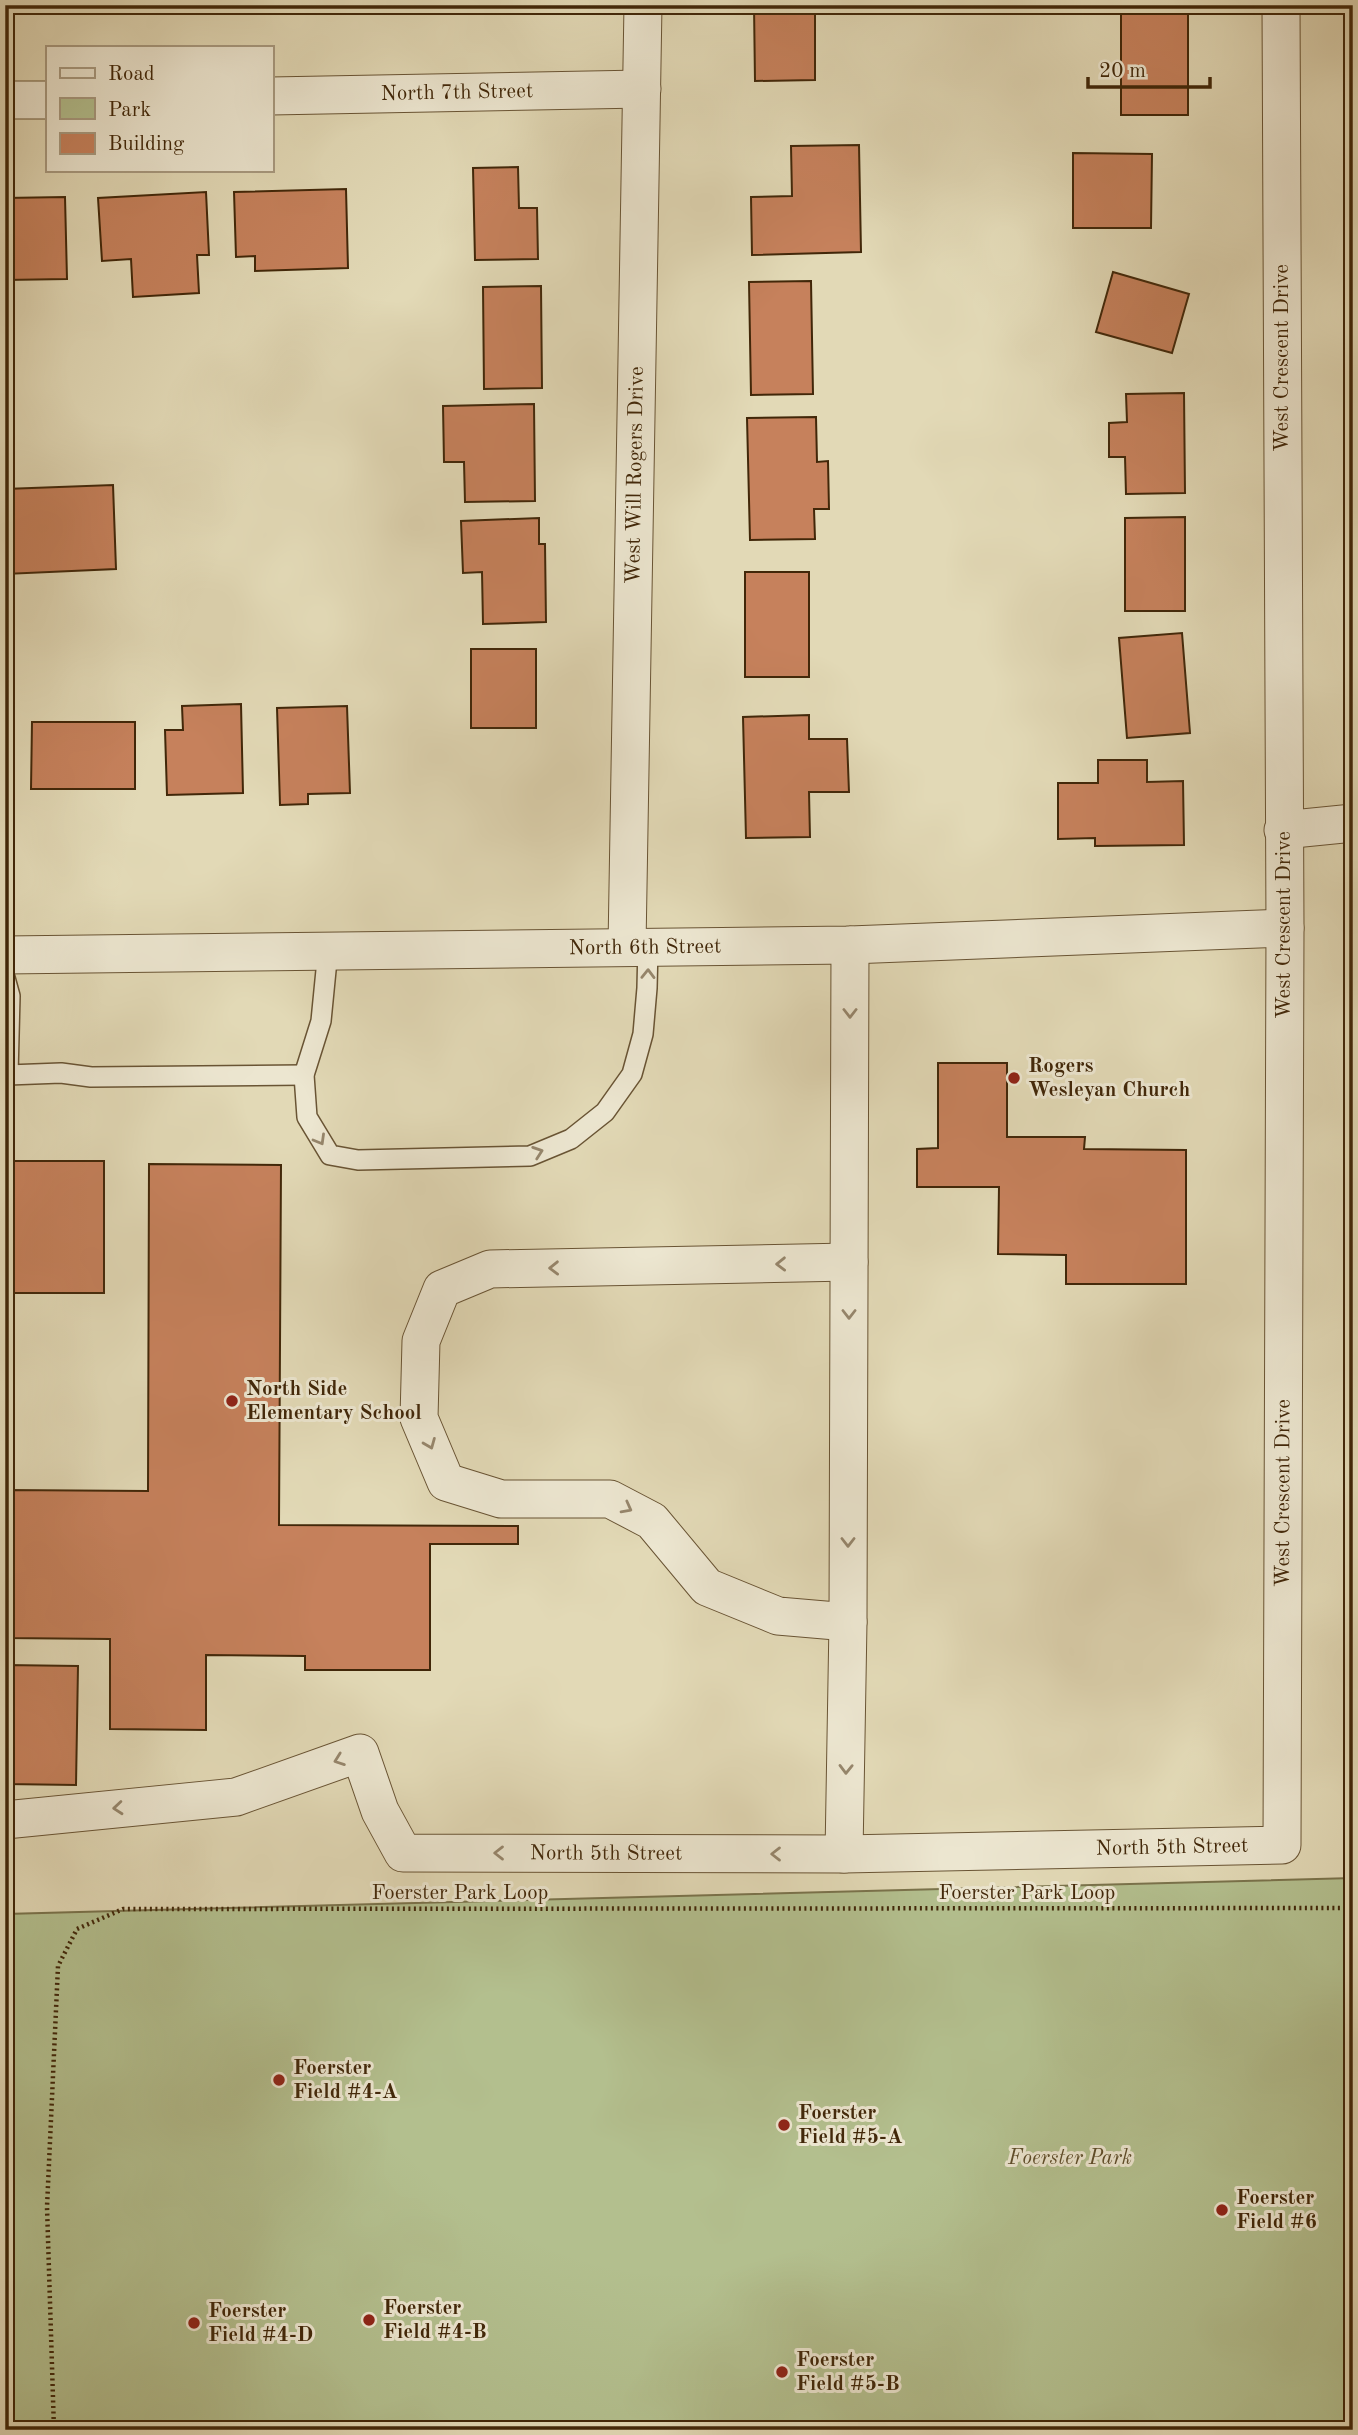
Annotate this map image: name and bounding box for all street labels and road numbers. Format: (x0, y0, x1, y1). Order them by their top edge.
street label: North 7th Street (381, 81, 533, 104)
street label: West Crescent Drive (1272, 264, 1293, 452)
street label: West Will Rogers Drive (623, 366, 647, 584)
street label: West Crescent Drive (1274, 831, 1295, 1019)
street label: North 6th Street (569, 936, 721, 959)
street label: West Crescent Drive (1272, 1399, 1294, 1587)
street label: North 5th Street (1096, 1835, 1248, 1859)
street label: North 5th Street (530, 1843, 682, 1864)
street label: Foerster Park Loop (372, 1883, 548, 1904)
street label: Foerster Park Loop (939, 1883, 1115, 1904)

